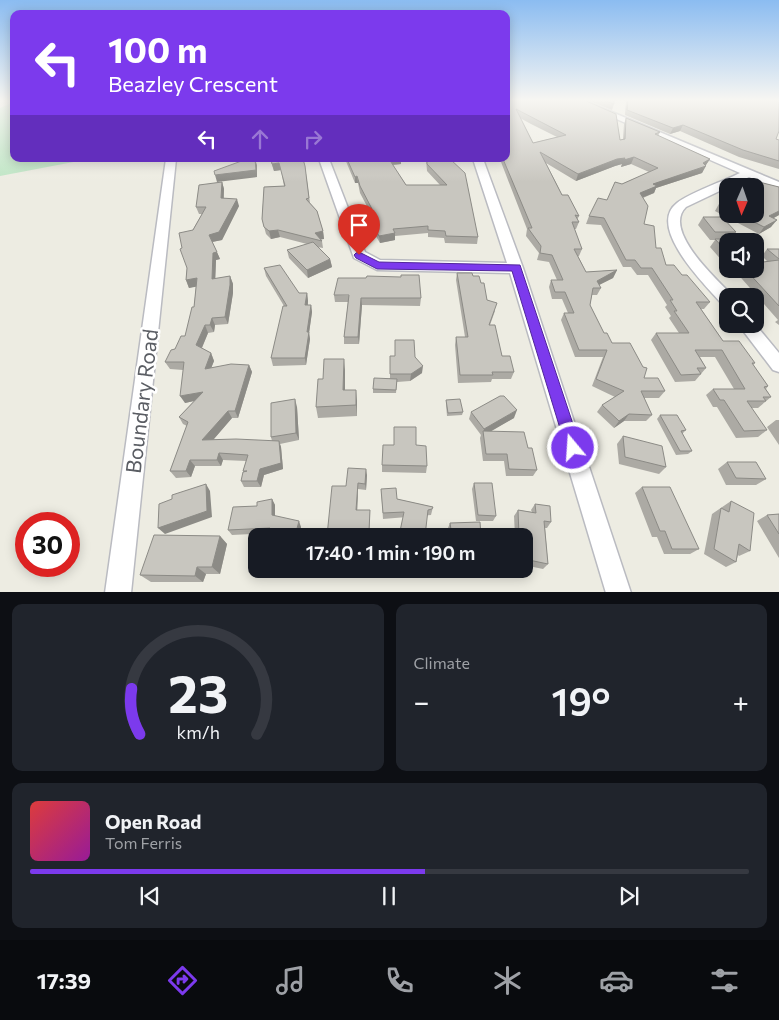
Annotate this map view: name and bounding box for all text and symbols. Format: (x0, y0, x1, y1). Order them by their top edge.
text: 100 m (108, 27, 208, 70)
icon: left (25, 30, 90, 95)
text: Beazley Crescent (108, 70, 278, 97)
icon: left (193, 125, 221, 153)
icon: ahead (246, 125, 274, 153)
icon: right (299, 125, 327, 153)
north arrow (719, 178, 764, 222)
map controls (719, 178, 764, 333)
pin (338, 204, 380, 255)
icon: arrive (345, 211, 373, 239)
button: sound (719, 233, 764, 278)
button: search (719, 288, 764, 333)
street label: Boundary Road (120, 327, 162, 475)
position arrow (546, 421, 598, 473)
speed limit sign: 30 (15, 512, 80, 577)
text: 17:40 · 1 min · 190 m (306, 541, 475, 564)
text: Climate (414, 653, 470, 672)
text: 23 (168, 660, 228, 724)
text: 19° (552, 677, 610, 724)
text: − (414, 684, 429, 718)
text: + (733, 684, 749, 718)
text: km/h (176, 721, 219, 743)
text: Open Road (105, 810, 201, 833)
text: Tom Ferris (105, 833, 182, 852)
icon: previous (136, 882, 164, 910)
icon: pause (375, 882, 403, 910)
icon: next (615, 882, 643, 910)
icon: directions (165, 963, 200, 998)
icon: music (273, 963, 308, 998)
icon: phone (382, 963, 417, 998)
icon: climate (490, 963, 525, 998)
icon: car (599, 963, 634, 998)
icon: filters (707, 963, 742, 998)
text: 17:39 (37, 967, 91, 994)

